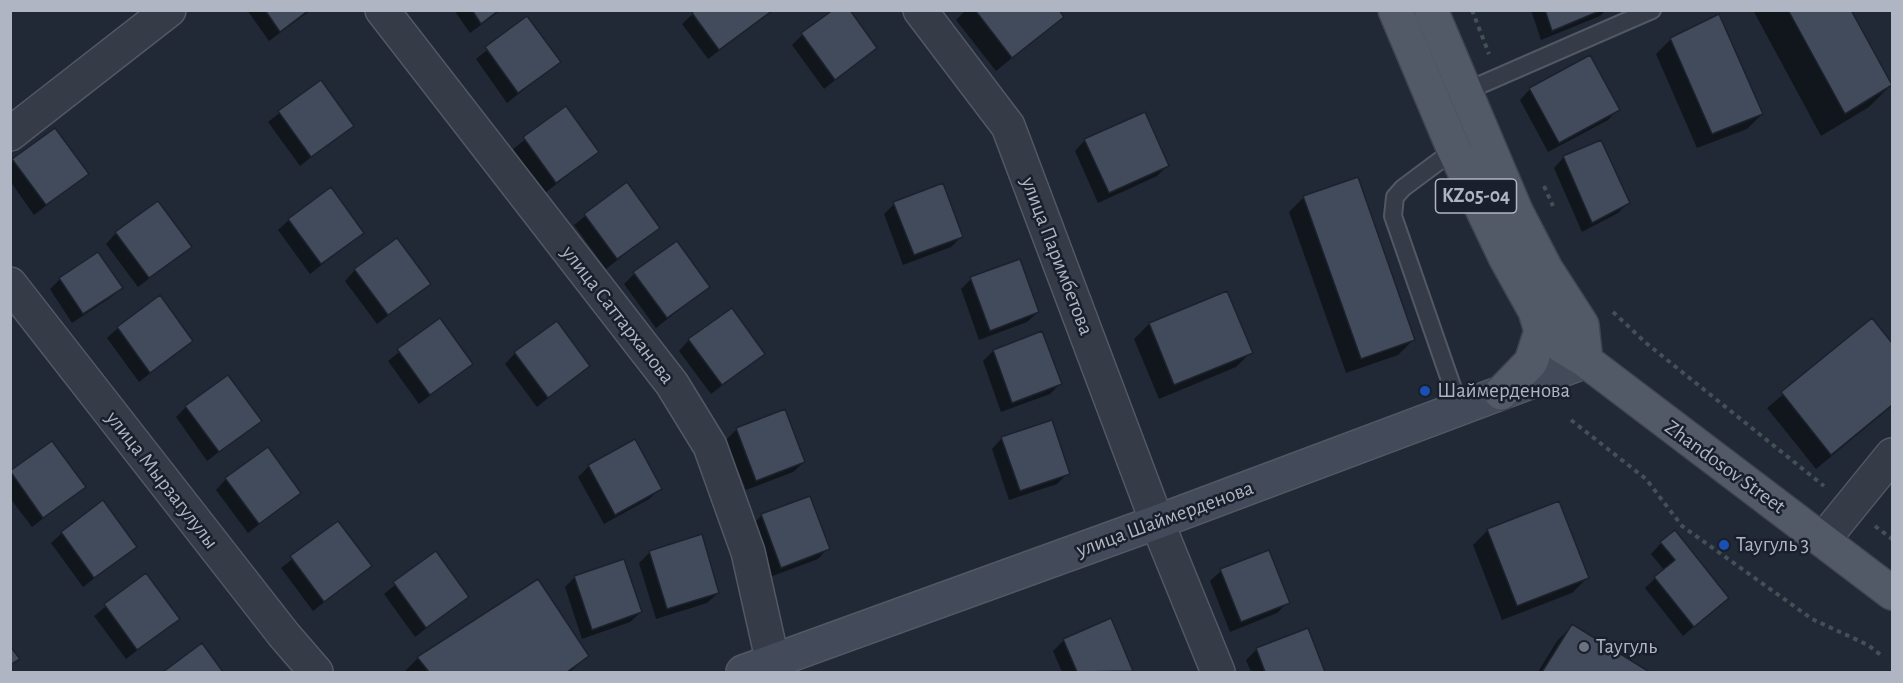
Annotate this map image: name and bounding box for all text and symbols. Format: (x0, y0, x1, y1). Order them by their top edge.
street label: улица Паримбетова (1015, 173, 1099, 339)
road number: KZ05-04 (1436, 179, 1516, 213)
street label: улица Саттарханова (556, 241, 680, 389)
place label: Шаймерденова (1437, 378, 1570, 404)
marker: Шаймерденова (1418, 384, 1432, 398)
street label: улица Мырзагулулы (100, 406, 224, 554)
street label: Zhandosov Street (1660, 415, 1790, 519)
street label: улица Шаймерденова (1073, 475, 1257, 563)
place label: Таугуль 3 (1736, 532, 1809, 558)
marker: Таугуль 3 (1717, 538, 1731, 552)
place label: Таугуль (1596, 634, 1657, 660)
marker: Таугуль (1577, 640, 1591, 654)

